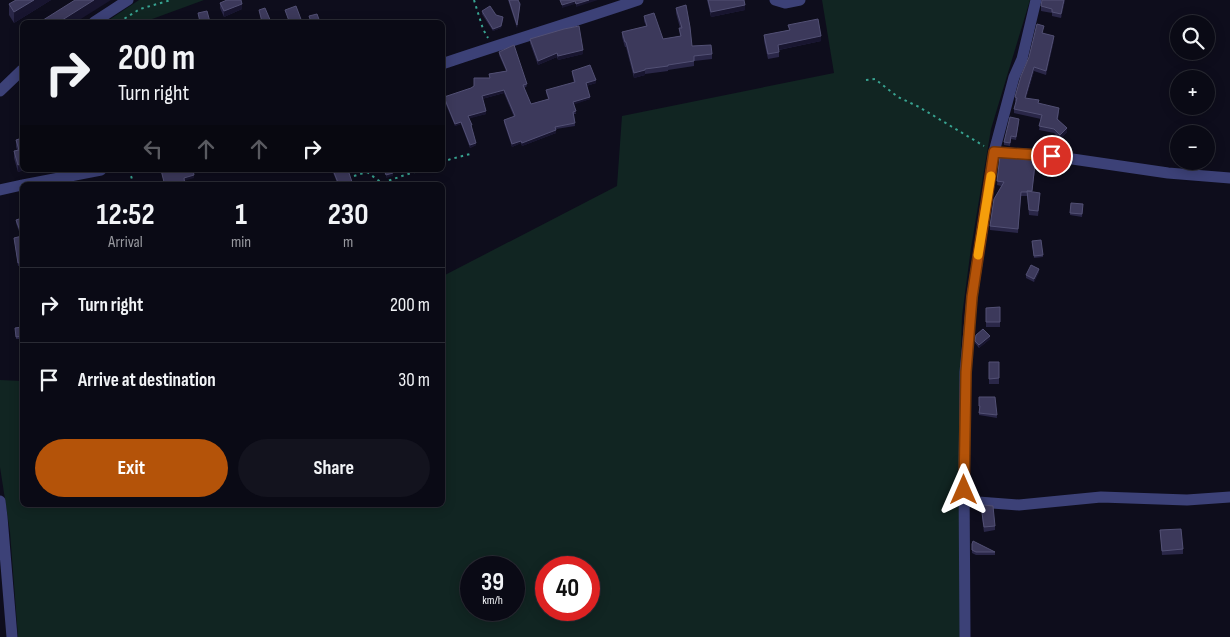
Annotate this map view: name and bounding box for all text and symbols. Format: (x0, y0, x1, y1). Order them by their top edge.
map controls (1170, 15, 1215, 170)
button: search (1170, 15, 1215, 60)
text: 200 m (118, 37, 195, 80)
icon: right (35, 40, 100, 105)
button: + (1170, 70, 1215, 115)
text: Turn right (118, 80, 189, 107)
button: − (1170, 125, 1215, 170)
icon: left (139, 135, 167, 163)
icon: ahead (192, 135, 220, 163)
icon: ahead (245, 135, 273, 163)
icon: right (298, 135, 326, 163)
pin (1031, 135, 1073, 177)
icon: arrive (1038, 142, 1066, 170)
text: 12:52 (96, 197, 155, 233)
text: 1 (235, 197, 247, 233)
text: 230 (328, 197, 369, 233)
text: Arrival (108, 233, 143, 252)
text: min (231, 233, 251, 252)
text: m (343, 233, 353, 252)
icon: right (35, 291, 63, 319)
text: Turn right (78, 294, 143, 317)
text: 200 m (390, 294, 430, 317)
icon: arrive (35, 366, 63, 394)
text: Arrive at destination (78, 369, 216, 392)
text: 30 m (398, 369, 430, 392)
button: Exit (35, 439, 228, 497)
button: Share (238, 439, 430, 497)
position arrow (937, 463, 989, 515)
speed limit sign: 40 (535, 556, 600, 621)
text: 39 (481, 567, 504, 598)
text: km/h (482, 593, 503, 608)

